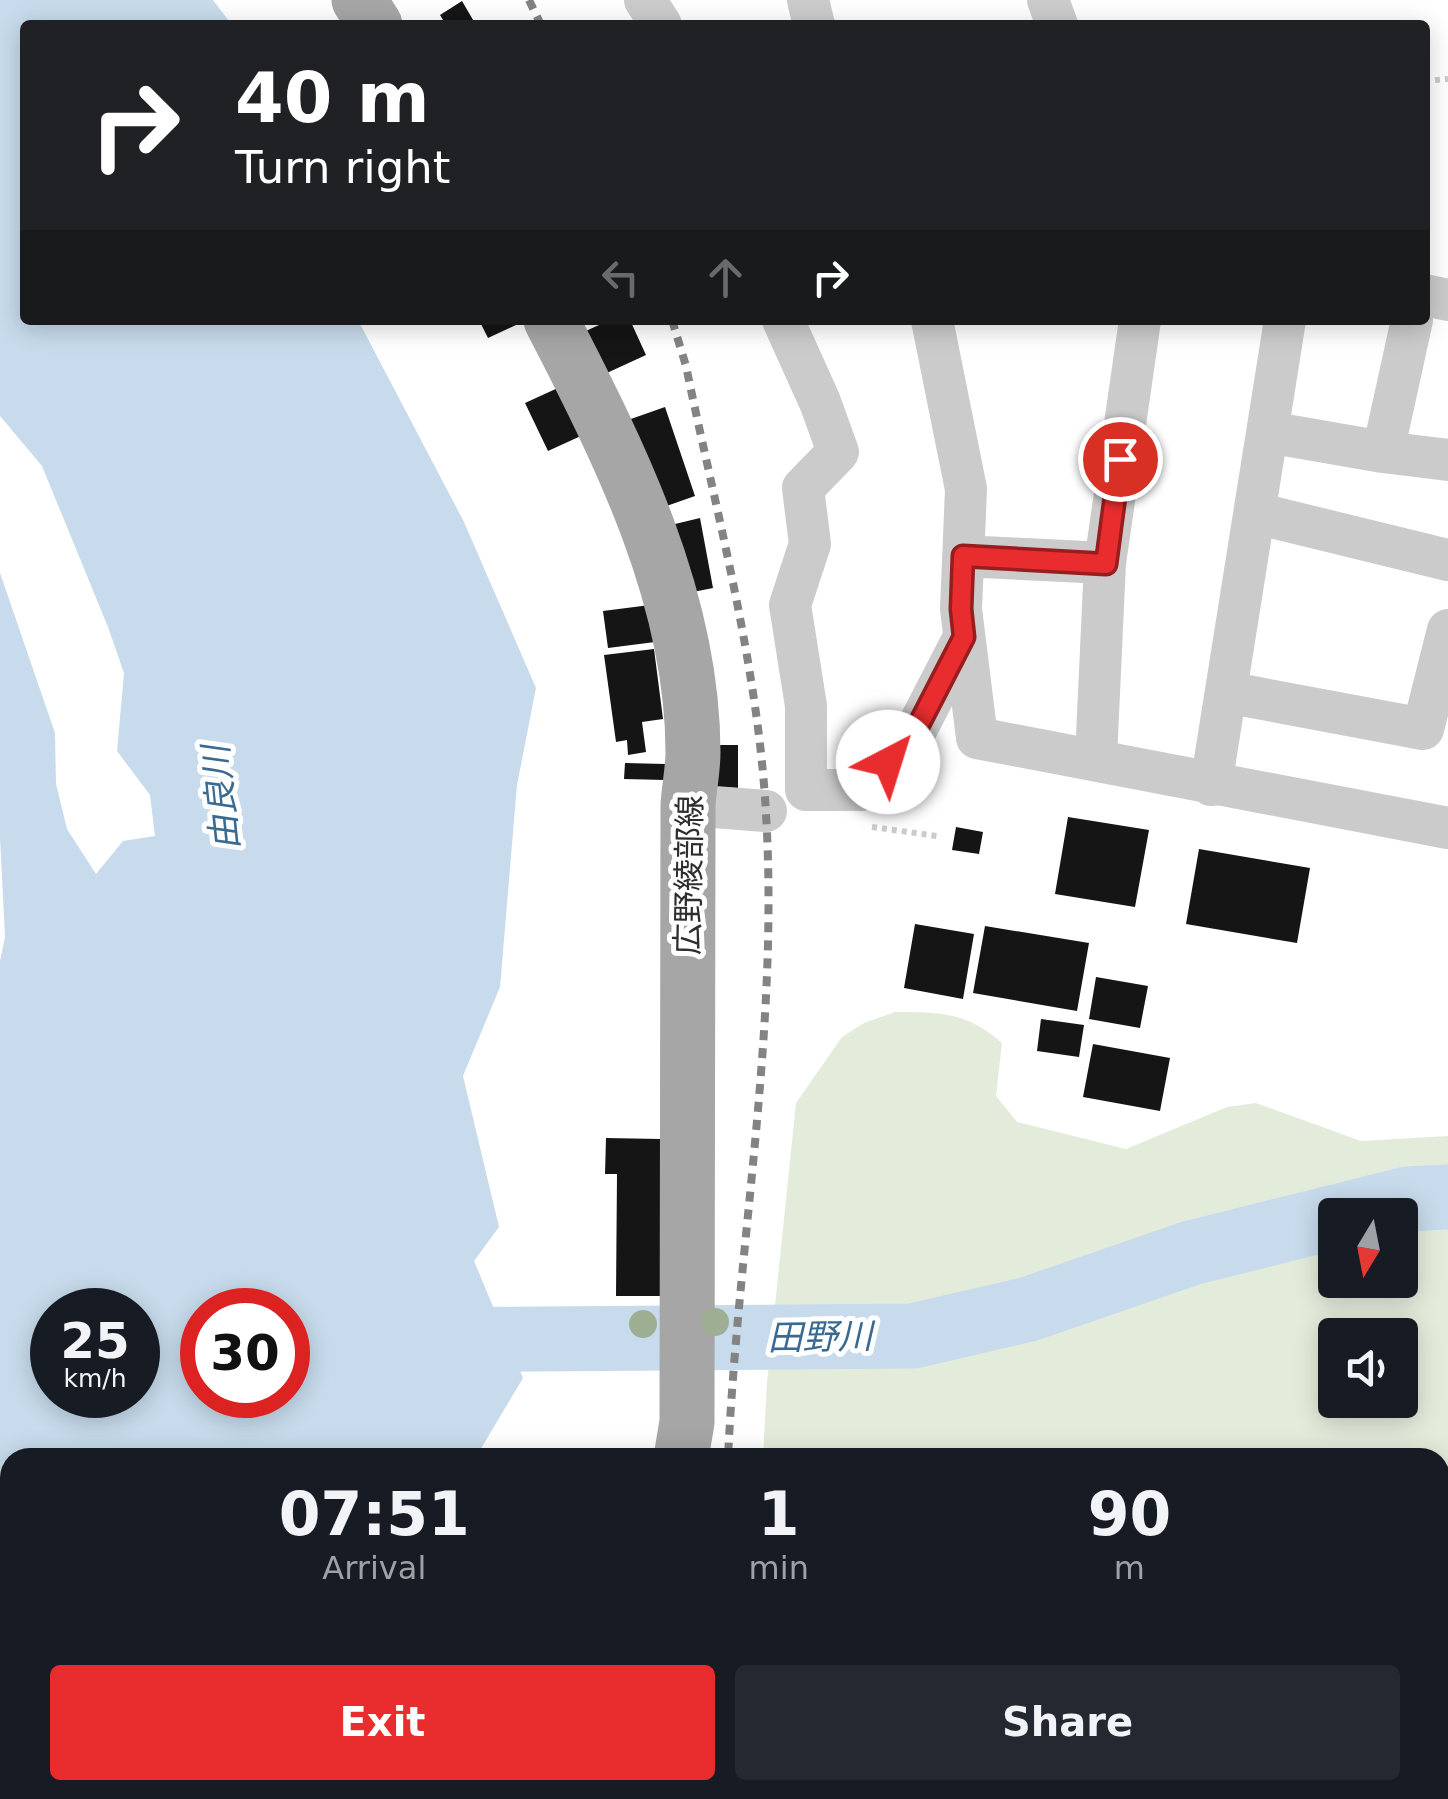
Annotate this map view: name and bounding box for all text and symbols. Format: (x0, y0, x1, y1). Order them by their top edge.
text: 40 m (235, 57, 430, 139)
icon: right (70, 60, 200, 190)
text: Turn right (235, 141, 450, 194)
icon: left (593, 250, 648, 305)
icon: ahead (698, 250, 753, 305)
icon: right (803, 250, 858, 305)
pin (1078, 417, 1163, 502)
icon: arrive (1093, 432, 1148, 487)
position arrow (836, 710, 940, 814)
water label: 由良川 (195, 740, 246, 852)
street label: 広野綾部線 (669, 795, 709, 955)
north arrow (1318, 1198, 1418, 1298)
map controls (1318, 1198, 1418, 1418)
speed limit sign: 30 (180, 1288, 310, 1418)
text: 25 (60, 1312, 130, 1370)
water label: 田野川 (767, 1316, 877, 1358)
button: sound (1318, 1318, 1418, 1418)
text: km/h (63, 1364, 127, 1393)
text: 07:51 (279, 1479, 470, 1549)
text: 1 (758, 1479, 800, 1549)
text: 90 (1088, 1479, 1171, 1549)
text: Arrival (322, 1549, 426, 1587)
text: min (749, 1549, 809, 1587)
text: m (1114, 1549, 1145, 1587)
button: Exit (50, 1665, 715, 1780)
button: Share (735, 1665, 1400, 1780)

